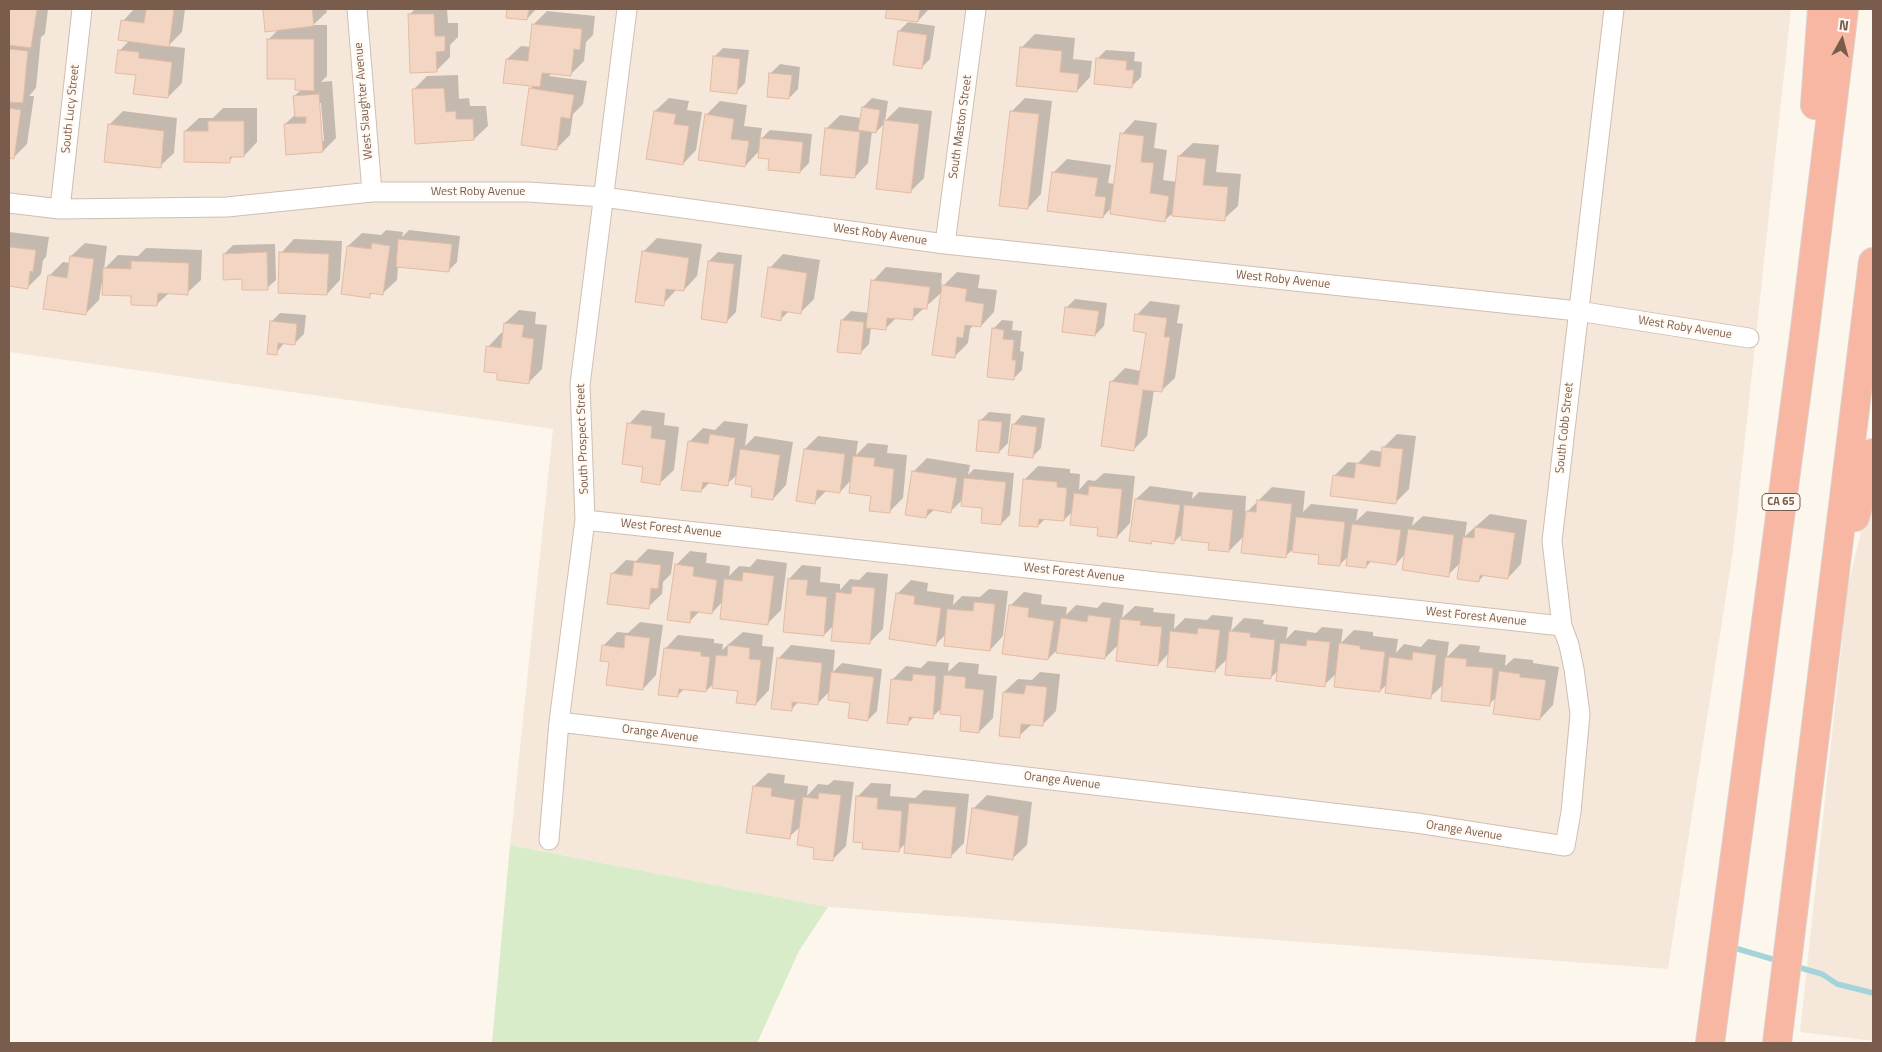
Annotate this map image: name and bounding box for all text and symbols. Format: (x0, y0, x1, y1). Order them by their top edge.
text: N (1838, 14, 1850, 36)
north arrow (1817, 15, 1867, 65)
street label: West Slaughter Avenue (352, 42, 376, 160)
street label: South Lucy Street (59, 64, 83, 154)
street label: South Maston Street (947, 74, 975, 180)
street label: West Roby Avenue (431, 185, 525, 199)
street label: West Roby Avenue (832, 221, 928, 249)
street label: West Roby Avenue (1235, 268, 1331, 292)
street label: West Roby Avenue (1637, 313, 1733, 343)
street label: South Cobb Street (1553, 382, 1577, 474)
street label: South Prospect Street (574, 383, 592, 495)
road number: CA 65 (1762, 494, 1800, 511)
street label: West Forest Avenue (620, 517, 722, 541)
street label: West Forest Avenue (1023, 561, 1125, 585)
street label: West Forest Avenue (1425, 605, 1527, 629)
street label: Orange Avenue (621, 722, 699, 746)
street label: Orange Avenue (1023, 769, 1101, 793)
street label: Orange Avenue (1425, 818, 1503, 844)

